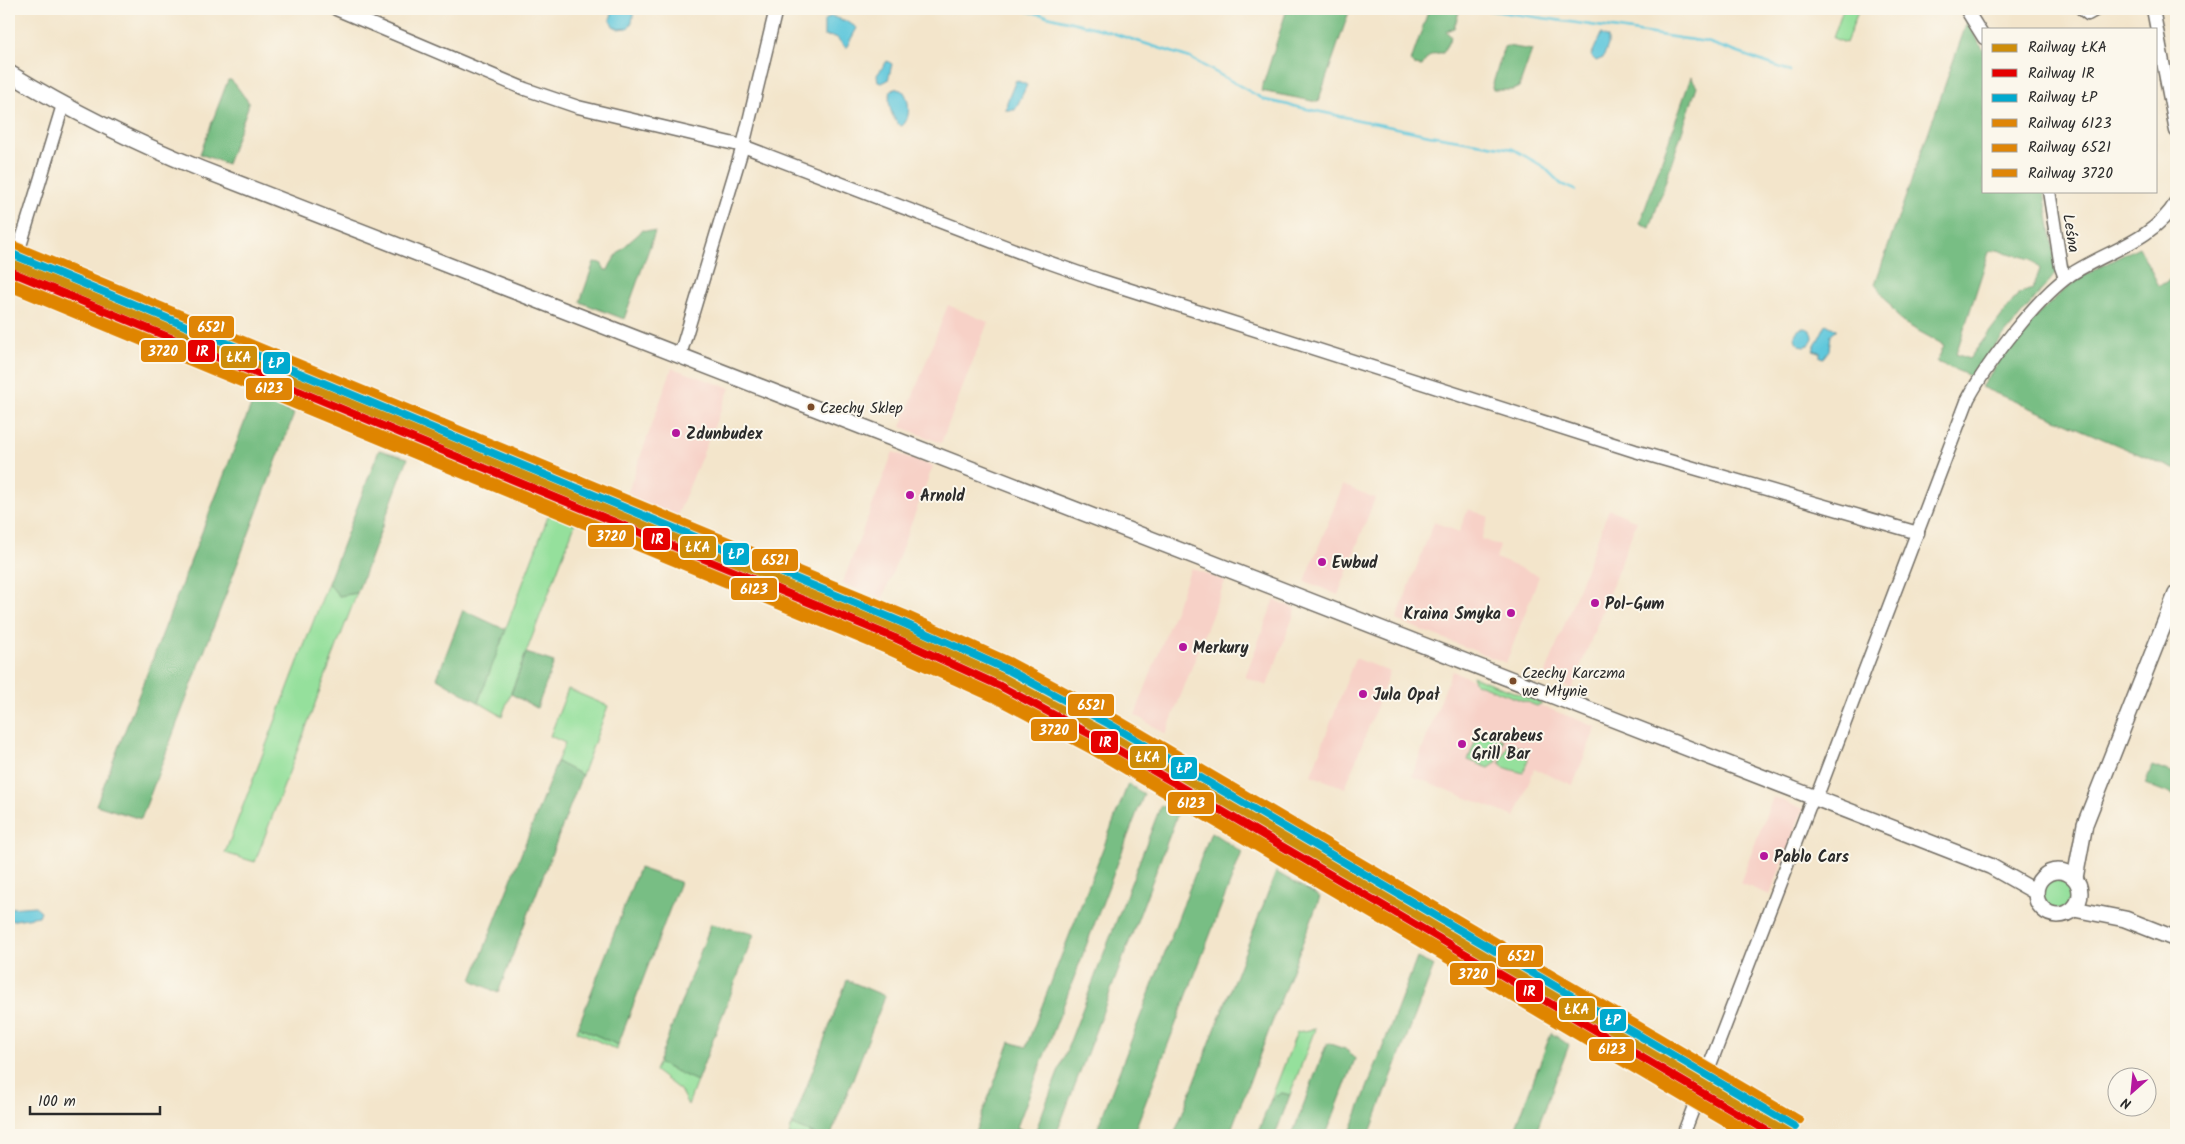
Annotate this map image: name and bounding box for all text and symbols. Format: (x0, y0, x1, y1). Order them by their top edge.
legend (1982, 28, 2158, 192)
text: Railway ŁKA (2028, 36, 2107, 60)
text: Railway IR (2028, 62, 2095, 86)
text: Railway ŁP (2028, 86, 2098, 110)
text: Railway 6123 (2028, 112, 2112, 136)
text: Railway 6521 (2028, 136, 2111, 160)
text: Railway 3720 (2028, 162, 2113, 186)
street label: Leśna (2055, 212, 2086, 254)
line badge: 6521 (188, 315, 235, 339)
text: 6521 (197, 317, 225, 339)
line badge: 3720 (140, 339, 187, 363)
line badge: IR (187, 339, 216, 363)
text: 3720 (147, 341, 179, 363)
text: IR (196, 341, 209, 363)
line badge: ŁKA (220, 345, 258, 369)
text: ŁKA (227, 347, 252, 369)
line badge: ŁP (262, 351, 291, 375)
text: ŁP (268, 353, 285, 375)
line badge: 6123 (245, 377, 293, 401)
text: 6123 (255, 378, 283, 400)
place label: Czechy Sklep (820, 397, 903, 421)
marker: Czechy Sklep (806, 402, 816, 412)
place label: Zdunbudex (686, 422, 763, 447)
marker: Zdunbudex (670, 427, 682, 439)
place label: Arnold (920, 484, 965, 509)
marker: Arnold (904, 489, 916, 501)
line badge: 3720 (587, 524, 635, 548)
text: 3720 (595, 526, 627, 548)
line badge: IR (642, 527, 671, 551)
text: IR (651, 529, 664, 551)
line badge: ŁKA (679, 535, 717, 559)
text: ŁKA (686, 537, 711, 559)
line badge: ŁP (722, 542, 750, 566)
text: ŁP (728, 544, 745, 566)
line badge: 6521 (751, 548, 799, 572)
text: 6521 (761, 550, 789, 572)
place label: Ewbud (1332, 551, 1378, 576)
marker: Ewbud (1316, 556, 1328, 568)
line badge: 6123 (730, 577, 778, 601)
text: 6123 (740, 579, 768, 601)
place label: Pol-Gum (1605, 592, 1664, 617)
marker: Pol-Gum (1589, 597, 1601, 609)
place label: Kraina Smyka (1404, 602, 1501, 627)
marker: Kraina Smyka (1505, 607, 1517, 619)
place label: Merkury (1193, 636, 1249, 661)
marker: Merkury (1177, 641, 1189, 653)
place label: Czechy Karczma we Młynie (1522, 662, 1625, 704)
marker: Czechy Karczma we Młynie (1508, 676, 1518, 686)
place label: Jula Opał (1373, 683, 1441, 708)
marker: Jula Opał (1357, 688, 1369, 700)
line badge: 6521 (1067, 693, 1115, 717)
text: 6521 (1077, 695, 1105, 717)
line badge: 3720 (1030, 718, 1078, 742)
text: 3720 (1038, 720, 1070, 742)
place label: Scarabeus Grill Bar (1472, 724, 1543, 767)
line badge: IR (1090, 730, 1119, 754)
text: IR (1099, 732, 1112, 754)
marker: Scarabeus Grill Bar (1456, 738, 1468, 750)
line badge: ŁKA (1129, 745, 1167, 769)
text: ŁKA (1136, 747, 1161, 769)
line badge: ŁP (1170, 756, 1198, 780)
text: ŁP (1176, 758, 1193, 780)
line badge: 6123 (1167, 791, 1215, 815)
text: 6123 (1177, 793, 1205, 815)
place label: Pablo Cars (1774, 845, 1850, 870)
marker: Pablo Cars (1758, 850, 1770, 862)
line badge: 6521 (1497, 944, 1544, 968)
text: 6521 (1507, 946, 1535, 968)
line badge: 3720 (1449, 962, 1496, 986)
text: 3720 (1457, 964, 1489, 986)
line badge: IR (1515, 979, 1544, 1003)
text: IR (1523, 981, 1536, 1003)
line badge: ŁKA (1558, 997, 1596, 1021)
text: ŁKA (1565, 999, 1590, 1021)
line badge: ŁP (1599, 1008, 1627, 1032)
text: ŁP (1605, 1010, 1622, 1032)
line badge: 6123 (1588, 1038, 1635, 1062)
text: 6123 (1598, 1039, 1626, 1061)
north arrow (2108, 1066, 2158, 1116)
scale bar (30, 1084, 160, 1116)
text: 100 m (38, 1090, 76, 1114)
text: N (2117, 1091, 2135, 1115)

